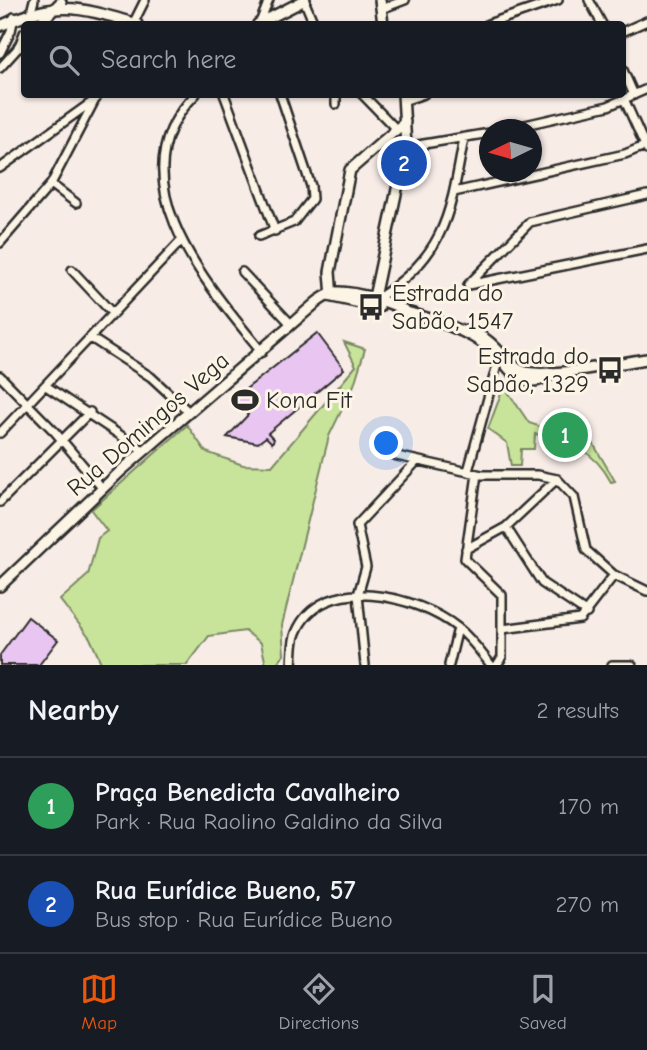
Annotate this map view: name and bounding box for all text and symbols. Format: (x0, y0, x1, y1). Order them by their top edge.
search box (21, 21, 626, 98)
icon: search (45, 41, 83, 79)
text: Search here (101, 45, 236, 75)
north arrow (479, 119, 542, 182)
pin: 2 (381, 137, 427, 189)
place label: Estrada do Sabão, 1547 (392, 279, 513, 335)
bus stop icon: Estrada do Sabão, 1547 (356, 292, 386, 322)
place label: Estrada do Sabão, 1329 (467, 342, 589, 398)
street label: Rua Domingos Vega (61, 346, 235, 502)
bus stop icon: Estrada do Sabão, 1329 (595, 355, 625, 385)
sports icon: Kona Fit (230, 385, 260, 415)
place label: Kona Fit (266, 386, 353, 414)
pin: 1 (542, 409, 588, 461)
your location (369, 426, 403, 460)
text: Nearby (28, 693, 119, 728)
text: 2 results (537, 697, 619, 724)
text: Praça Benedicta Cavalheiro (95, 778, 400, 808)
text: 1 (46, 793, 56, 820)
text: 170 m (558, 793, 619, 820)
text: Park · Rua Raolino Galdino da Silva (95, 808, 443, 835)
text: Rua Eurídice Bueno, 57 (95, 876, 355, 906)
text: 2 (45, 891, 57, 918)
text: 270 m (555, 891, 619, 918)
text: Bus stop · Rua Eurídice Bueno (95, 906, 393, 933)
tab: Map (80, 970, 118, 1034)
tab: Directions (279, 970, 359, 1034)
tab: Saved (519, 970, 567, 1034)

